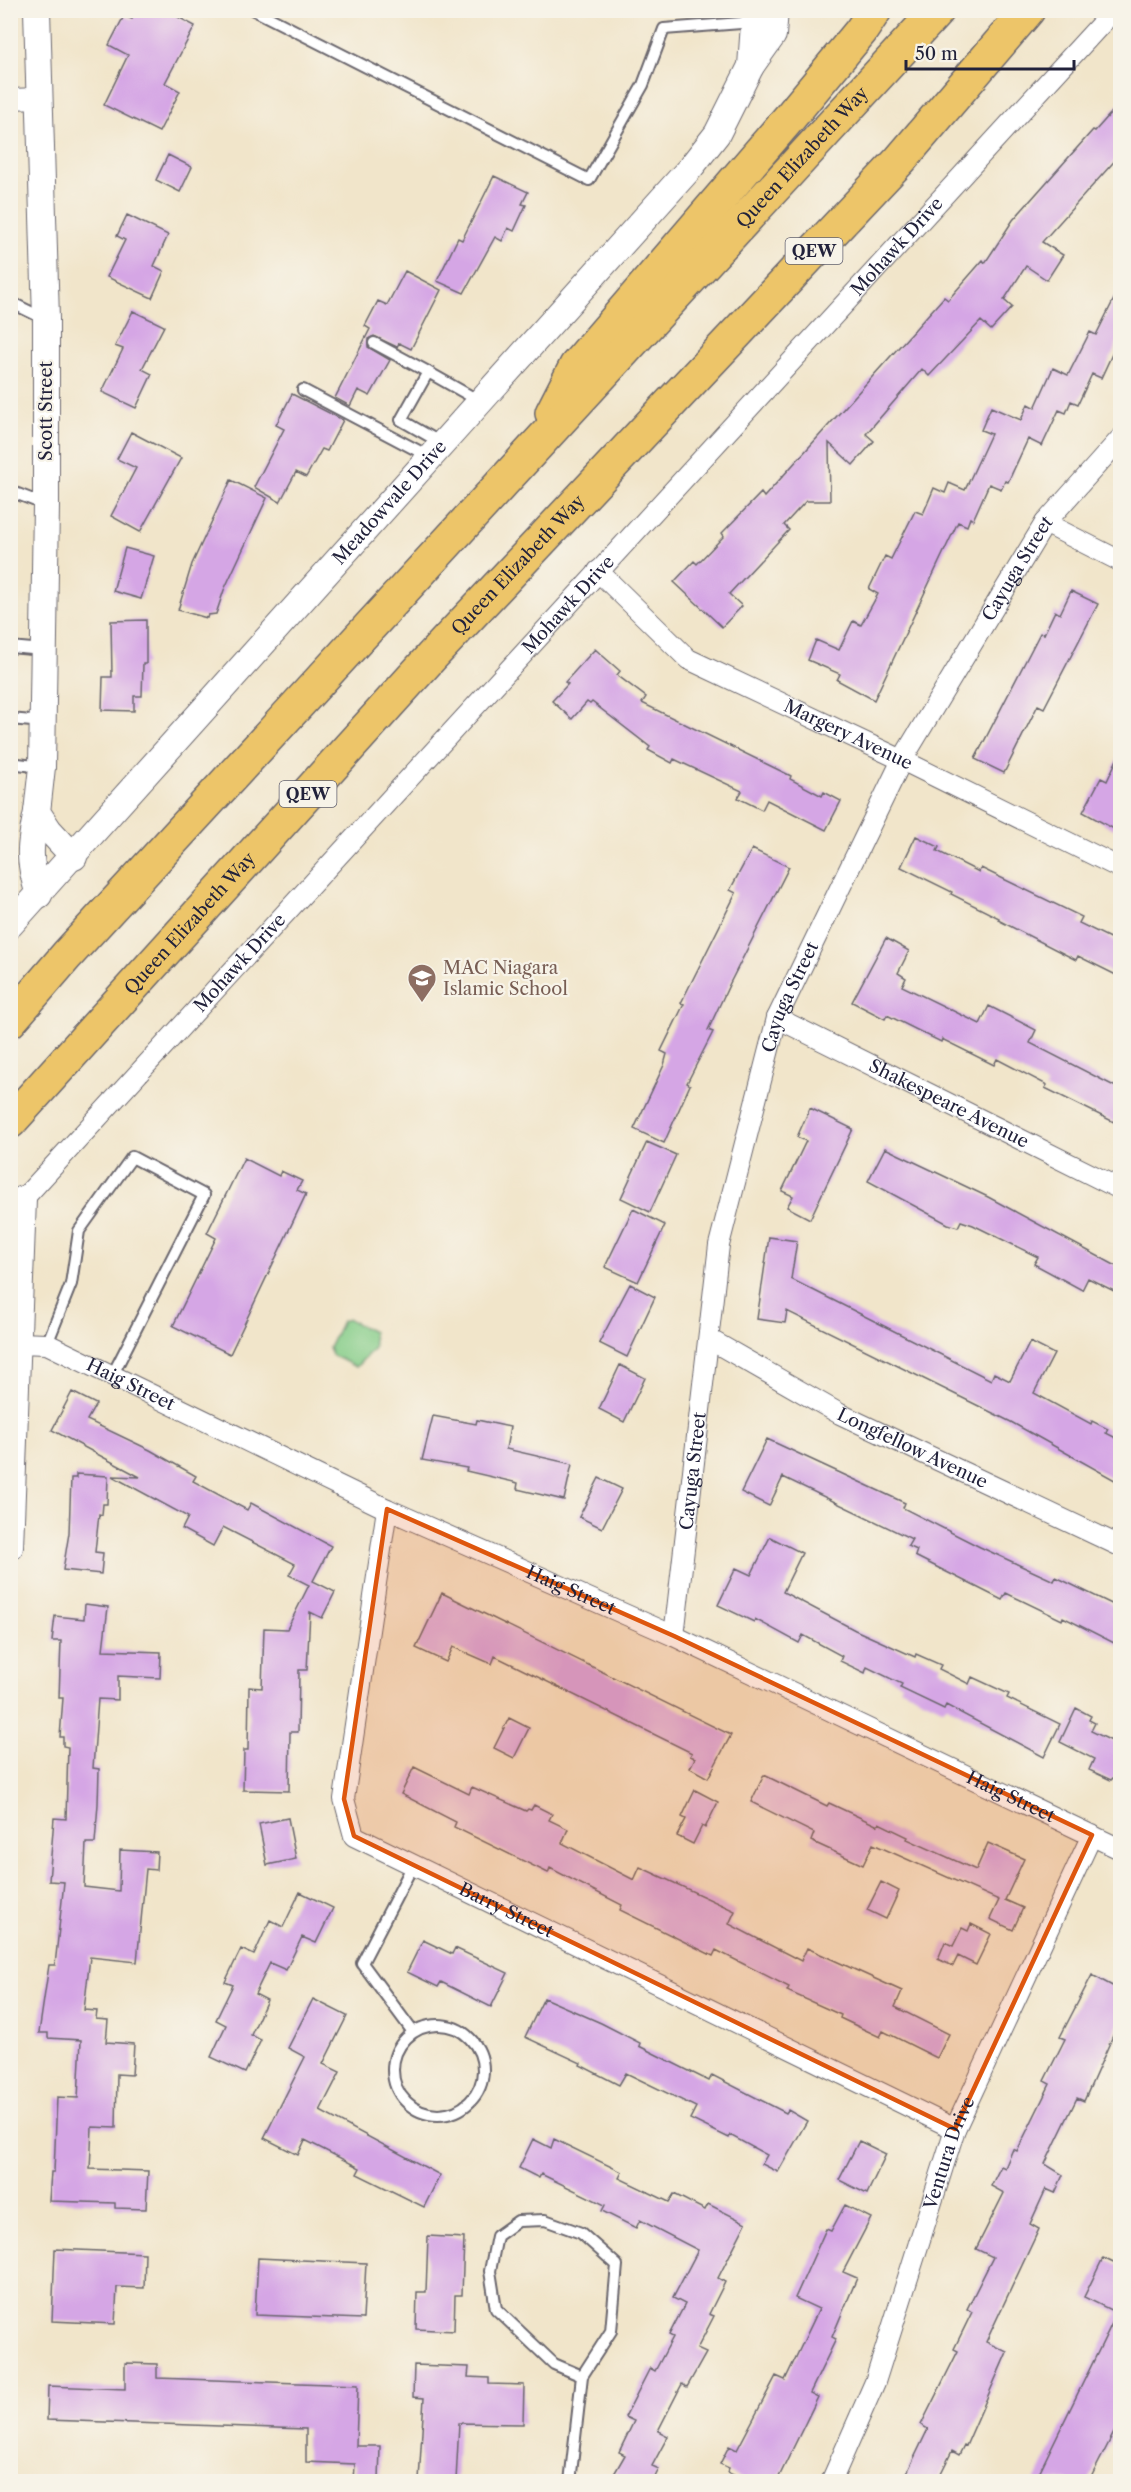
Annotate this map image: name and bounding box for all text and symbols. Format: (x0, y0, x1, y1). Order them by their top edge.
scale bar (906, 33, 1074, 71)
text: 50 m (915, 43, 958, 65)
street label: Queen Elizabeth Way (732, 81, 873, 233)
street label: Mohawk Drive (846, 193, 947, 300)
road number: QEW (786, 238, 842, 264)
street label: Scott Street (35, 360, 57, 461)
street label: Meadowvale Drive (328, 436, 451, 569)
street label: Queen Elizabeth Way (447, 490, 590, 639)
street label: Cayuga Street (977, 511, 1058, 625)
street label: Mohawk Drive (518, 551, 619, 658)
street label: Margery Avenue (780, 695, 916, 774)
road number: QEW (280, 781, 336, 807)
street label: Queen Elizabeth Way (120, 847, 261, 999)
street label: Mohawk Drive (189, 909, 290, 1017)
street label: Cayuga Street (758, 938, 824, 1055)
place label: MAC Niagara Islamic School (443, 957, 568, 1000)
school or university icon: MAC Niagara Islamic School (406, 962, 438, 1004)
street label: Shakespeare Avenue (865, 1055, 1032, 1153)
street label: Haig Street (83, 1354, 179, 1416)
street label: Longfellow Avenue (834, 1403, 991, 1493)
street label: Cayuga Street (675, 1410, 711, 1531)
street label: Haig Street (523, 1561, 620, 1620)
street label: Haig Street (963, 1766, 1059, 1828)
street label: Barry Street (455, 1878, 558, 1943)
street label: Ventura Drive (919, 2093, 980, 2213)

